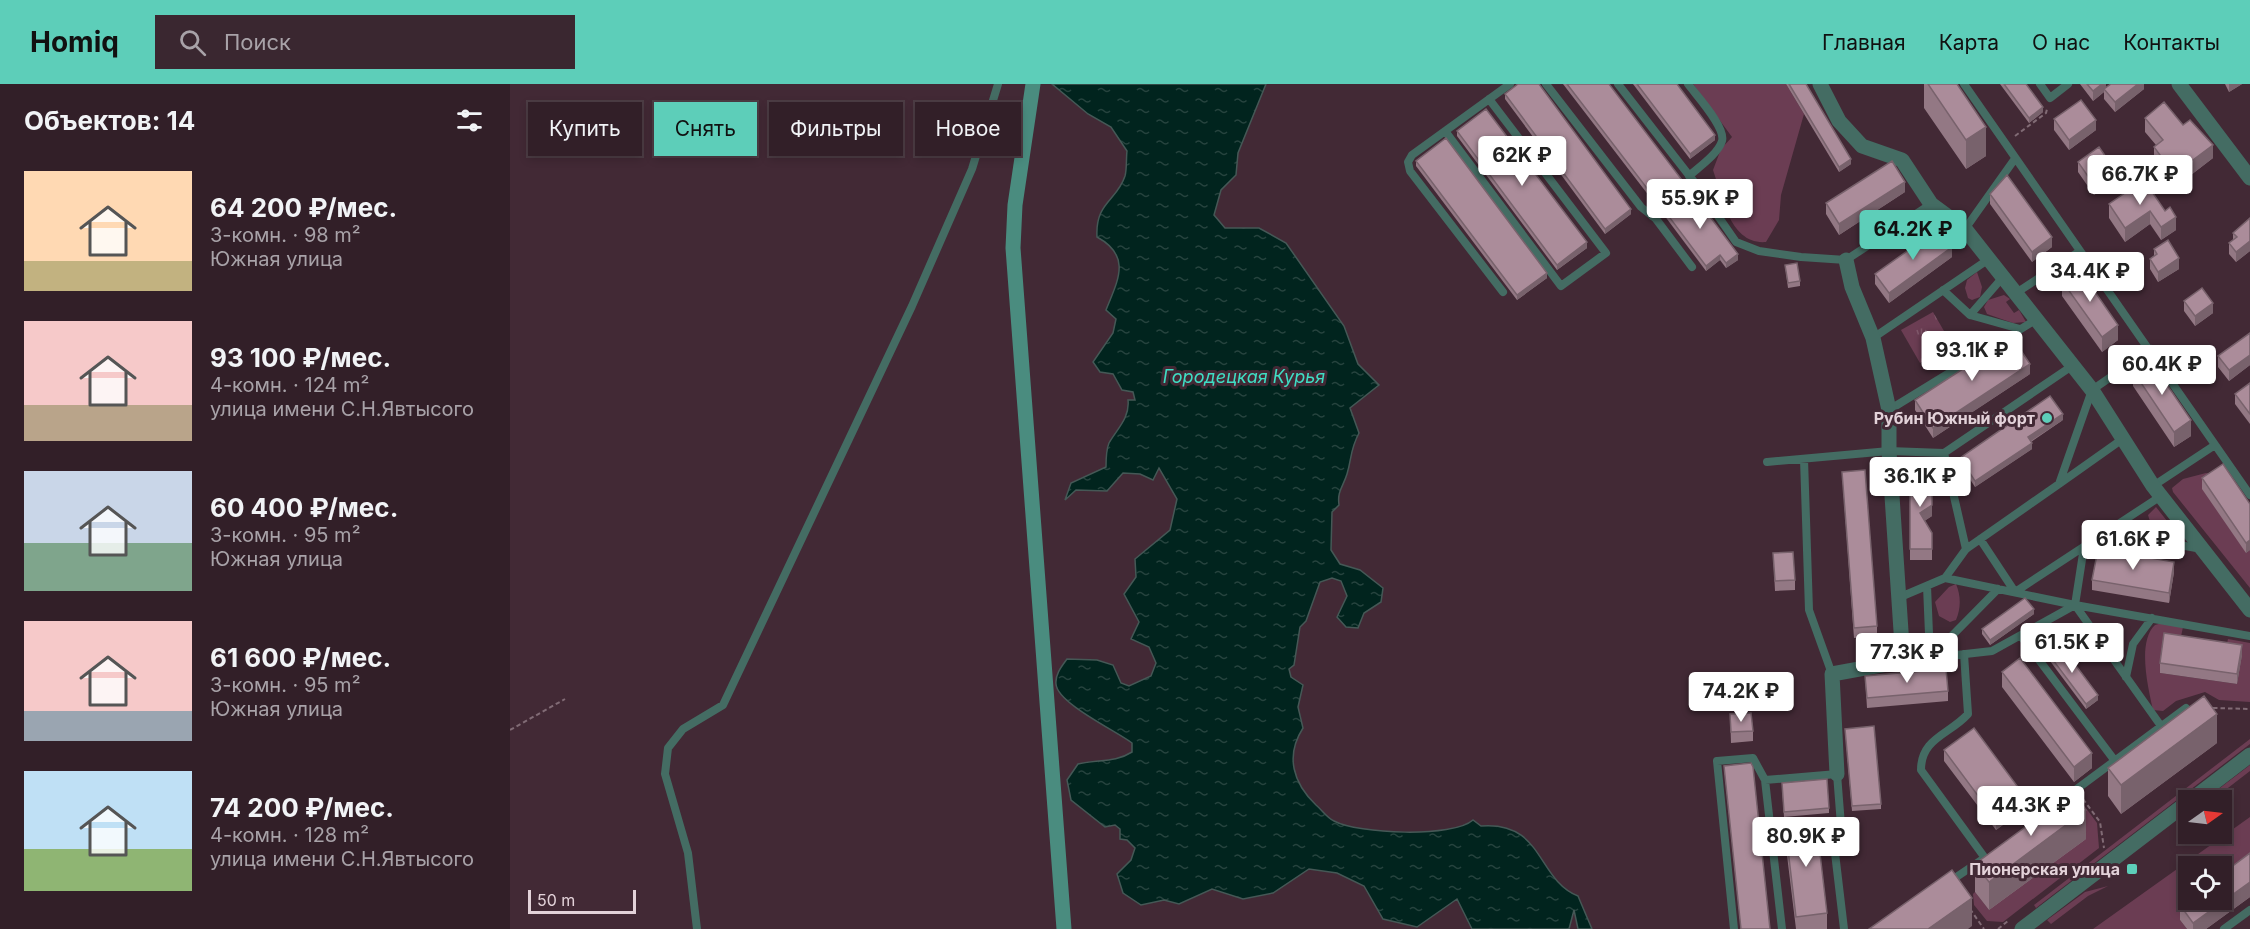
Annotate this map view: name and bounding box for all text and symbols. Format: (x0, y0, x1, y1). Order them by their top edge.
search box (155, 15, 575, 69)
text: Homiq (30, 25, 119, 59)
icon: search (176, 26, 209, 59)
text: Поиск (224, 29, 291, 55)
text: Главная (1822, 30, 1906, 55)
text: Карта (1939, 30, 1999, 55)
text: О нас (2032, 30, 2090, 55)
text: Контакты (2123, 30, 2220, 55)
chip: Купить (528, 102, 642, 156)
chip: Снять (654, 102, 757, 156)
chip: Фильтры (769, 102, 903, 156)
chip: Новое (915, 102, 1021, 156)
icon: filters (453, 104, 486, 137)
text: Объектов: 14 (24, 105, 195, 136)
pin: 62K ₽ (1480, 136, 1564, 187)
text: 62K ₽ (1492, 143, 1552, 167)
pin: 66.7K ₽ (2085, 155, 2195, 206)
text: 66.7K ₽ (2101, 162, 2179, 186)
pin: 55.9K ₽ (1645, 179, 1755, 230)
text: 55.9K ₽ (1661, 186, 1739, 210)
text: 64 200 ₽/мес. (210, 192, 397, 223)
icon: home (72, 195, 144, 267)
pin: 64.2K ₽ (1858, 210, 1968, 261)
text: 64.2K ₽ (1873, 217, 1953, 241)
text: 3-комн. · 98 m² (210, 223, 361, 247)
text: Южная улица (210, 247, 343, 271)
pin: 34.4K ₽ (2035, 252, 2145, 303)
text: 34.4K ₽ (2050, 259, 2130, 283)
pin: 93.1K ₽ (1917, 331, 2027, 382)
text: 93.1K ₽ (1936, 338, 2008, 362)
text: 93 100 ₽/мес. (210, 342, 391, 373)
icon: home (72, 345, 144, 417)
pin: 60.4K ₽ (2107, 345, 2217, 396)
text: 60.4K ₽ (2122, 352, 2202, 376)
water label: Городецкая Курья (1163, 366, 1325, 387)
text: 4-комн. · 124 m² (210, 373, 369, 397)
text: улица имени С.Н.Явтысого (210, 397, 474, 421)
place label: Рубин Южный форт (1874, 408, 2035, 428)
marker: Рубин Южный форт (2040, 411, 2054, 425)
pin: 36.1K ₽ (1865, 457, 1975, 508)
text: 36.1K ₽ (1884, 464, 1956, 488)
text: 60 400 ₽/мес. (210, 492, 398, 523)
icon: home (72, 495, 144, 567)
pin: 61.6K ₽ (2078, 520, 2188, 571)
text: 3-комн. · 95 m² (210, 523, 360, 547)
text: 61.6K ₽ (2096, 527, 2170, 551)
text: Южная улица (210, 547, 343, 571)
pin: 61.5K ₽ (2017, 623, 2127, 674)
text: 61.5K ₽ (2035, 630, 2109, 654)
pin: 77.3K ₽ (1852, 633, 1962, 684)
text: 77.3K ₽ (1870, 640, 1944, 664)
text: 61 600 ₽/мес. (210, 642, 391, 673)
icon: home (72, 645, 144, 717)
pin: 74.2K ₽ (1686, 672, 1796, 723)
text: 3-комн. · 95 m² (210, 673, 360, 697)
text: 74.2K ₽ (1703, 679, 1779, 703)
text: Южная улица (210, 697, 343, 721)
pin: 44.3K ₽ (1976, 786, 2086, 837)
north arrow (2178, 790, 2232, 844)
map controls (2178, 790, 2232, 910)
text: 74 200 ₽/мес. (210, 792, 394, 823)
text: 44.3K ₽ (1991, 793, 2071, 817)
icon: home (72, 795, 144, 867)
pin: 80.9K ₽ (1751, 817, 1861, 868)
text: 4-комн. · 128 m² (210, 823, 369, 847)
text: 80.9K ₽ (1766, 824, 1846, 848)
text: улица имени С.Н.Явтысого (210, 847, 474, 871)
button: locate (2178, 856, 2232, 910)
place label: Пионерская улица (1969, 859, 2120, 879)
marker: Пионерская улица (2125, 862, 2139, 876)
scale bar (528, 887, 636, 914)
text: 50 m (537, 890, 575, 910)

